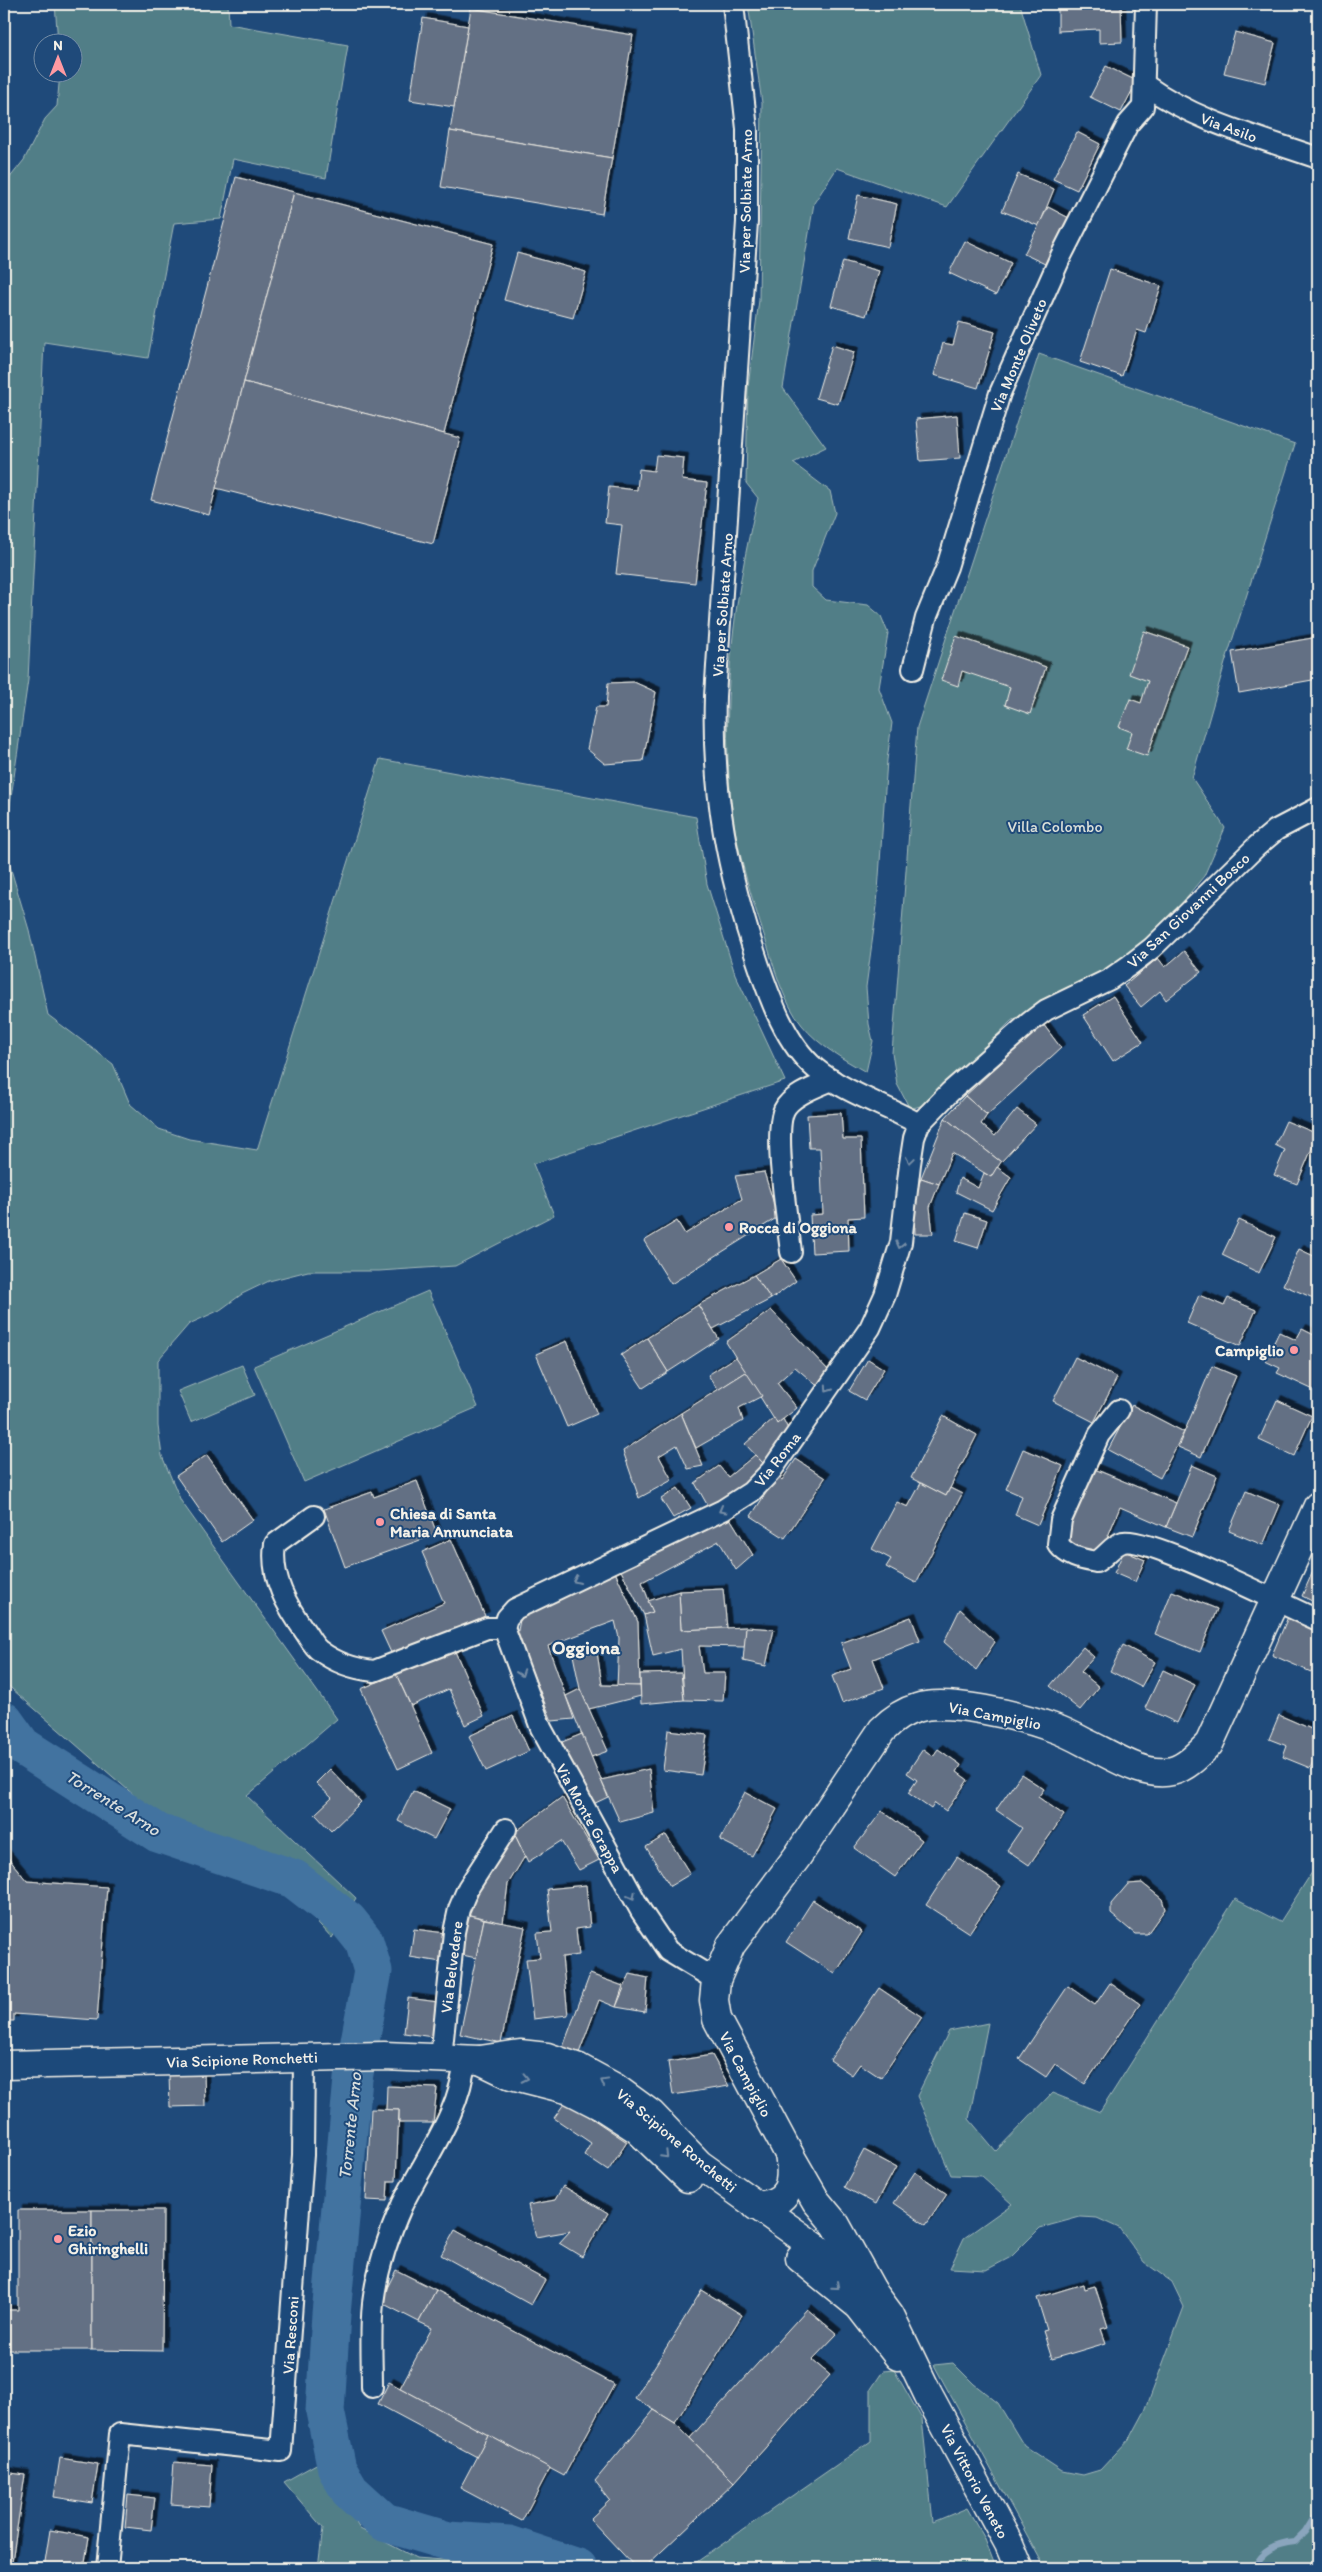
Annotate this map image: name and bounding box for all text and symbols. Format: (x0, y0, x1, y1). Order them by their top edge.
north arrow (32, 32, 82, 82)
text: N (53, 37, 63, 54)
street label: Via Asilo (1198, 108, 1260, 147)
street label: Via per Solbiate Arno (735, 129, 756, 273)
street label: Via Monte Oliveto (986, 295, 1051, 415)
street label: Via per Solbiate Arno (708, 532, 737, 678)
park label: Villa Colombo (1007, 817, 1103, 836)
street label: Via San Giovanni Bosco (1123, 849, 1254, 972)
one-way arrow (906, 1156, 916, 1164)
place label: Rocca di Oggiona (739, 1218, 858, 1238)
marker: Rocca di Oggiona (723, 1221, 735, 1233)
one-way arrow (895, 1241, 906, 1250)
place label: Campiglio (1215, 1341, 1284, 1361)
marker: Campiglio (1288, 1344, 1300, 1356)
one-way arrow (825, 1383, 834, 1393)
street label: Via Roma (750, 1427, 805, 1491)
place label: Chiesa di Santa Maria Annunciata (390, 1504, 514, 1541)
one-way arrow (719, 1504, 728, 1514)
marker: Chiesa di Santa Maria Annunciata (374, 1516, 386, 1528)
one-way arrow (572, 1574, 581, 1584)
district label: Oggiona (552, 1636, 620, 1659)
one-way arrow (514, 1668, 525, 1677)
street label: Via Campiglio (947, 1697, 1043, 1734)
street label: Via Monte Grappa (552, 1760, 628, 1877)
water label: Torrente Arno (62, 1765, 165, 1841)
one-way arrow (626, 1890, 636, 1899)
street label: Via Belvedere (436, 1920, 467, 2014)
street label: Via Campiglio (715, 2028, 776, 2120)
street label: Via Scipione Ronchetti (166, 2047, 318, 2072)
water label: Torrente Arno (333, 2071, 367, 2181)
one-way arrow (521, 2072, 529, 2082)
one-way arrow (601, 2078, 610, 2088)
street label: Via Scipione Ronchetti (612, 2084, 741, 2196)
one-way arrow (659, 2149, 668, 2158)
place label: Ezio Ghiringhelli (68, 2221, 148, 2259)
marker: Ezio Ghiringhelli (52, 2233, 64, 2245)
one-way arrow (830, 2280, 839, 2289)
street label: Via Resconi (278, 2295, 303, 2375)
street label: Via Vittorio Veneto (936, 2421, 1013, 2542)

